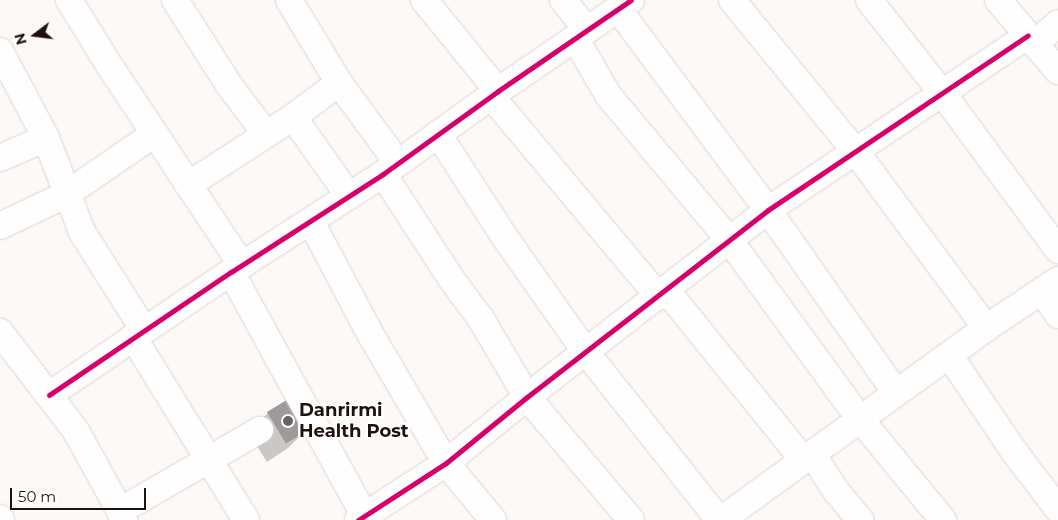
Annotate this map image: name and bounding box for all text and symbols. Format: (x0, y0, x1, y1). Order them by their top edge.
north arrow (10, 10, 60, 60)
text: N (10, 31, 31, 47)
place label: Danrirmi Health Post (299, 400, 409, 442)
marker: Danrirmi Health Post (281, 414, 295, 428)
scale bar (12, 478, 149, 510)
text: 50 m (18, 487, 56, 506)

